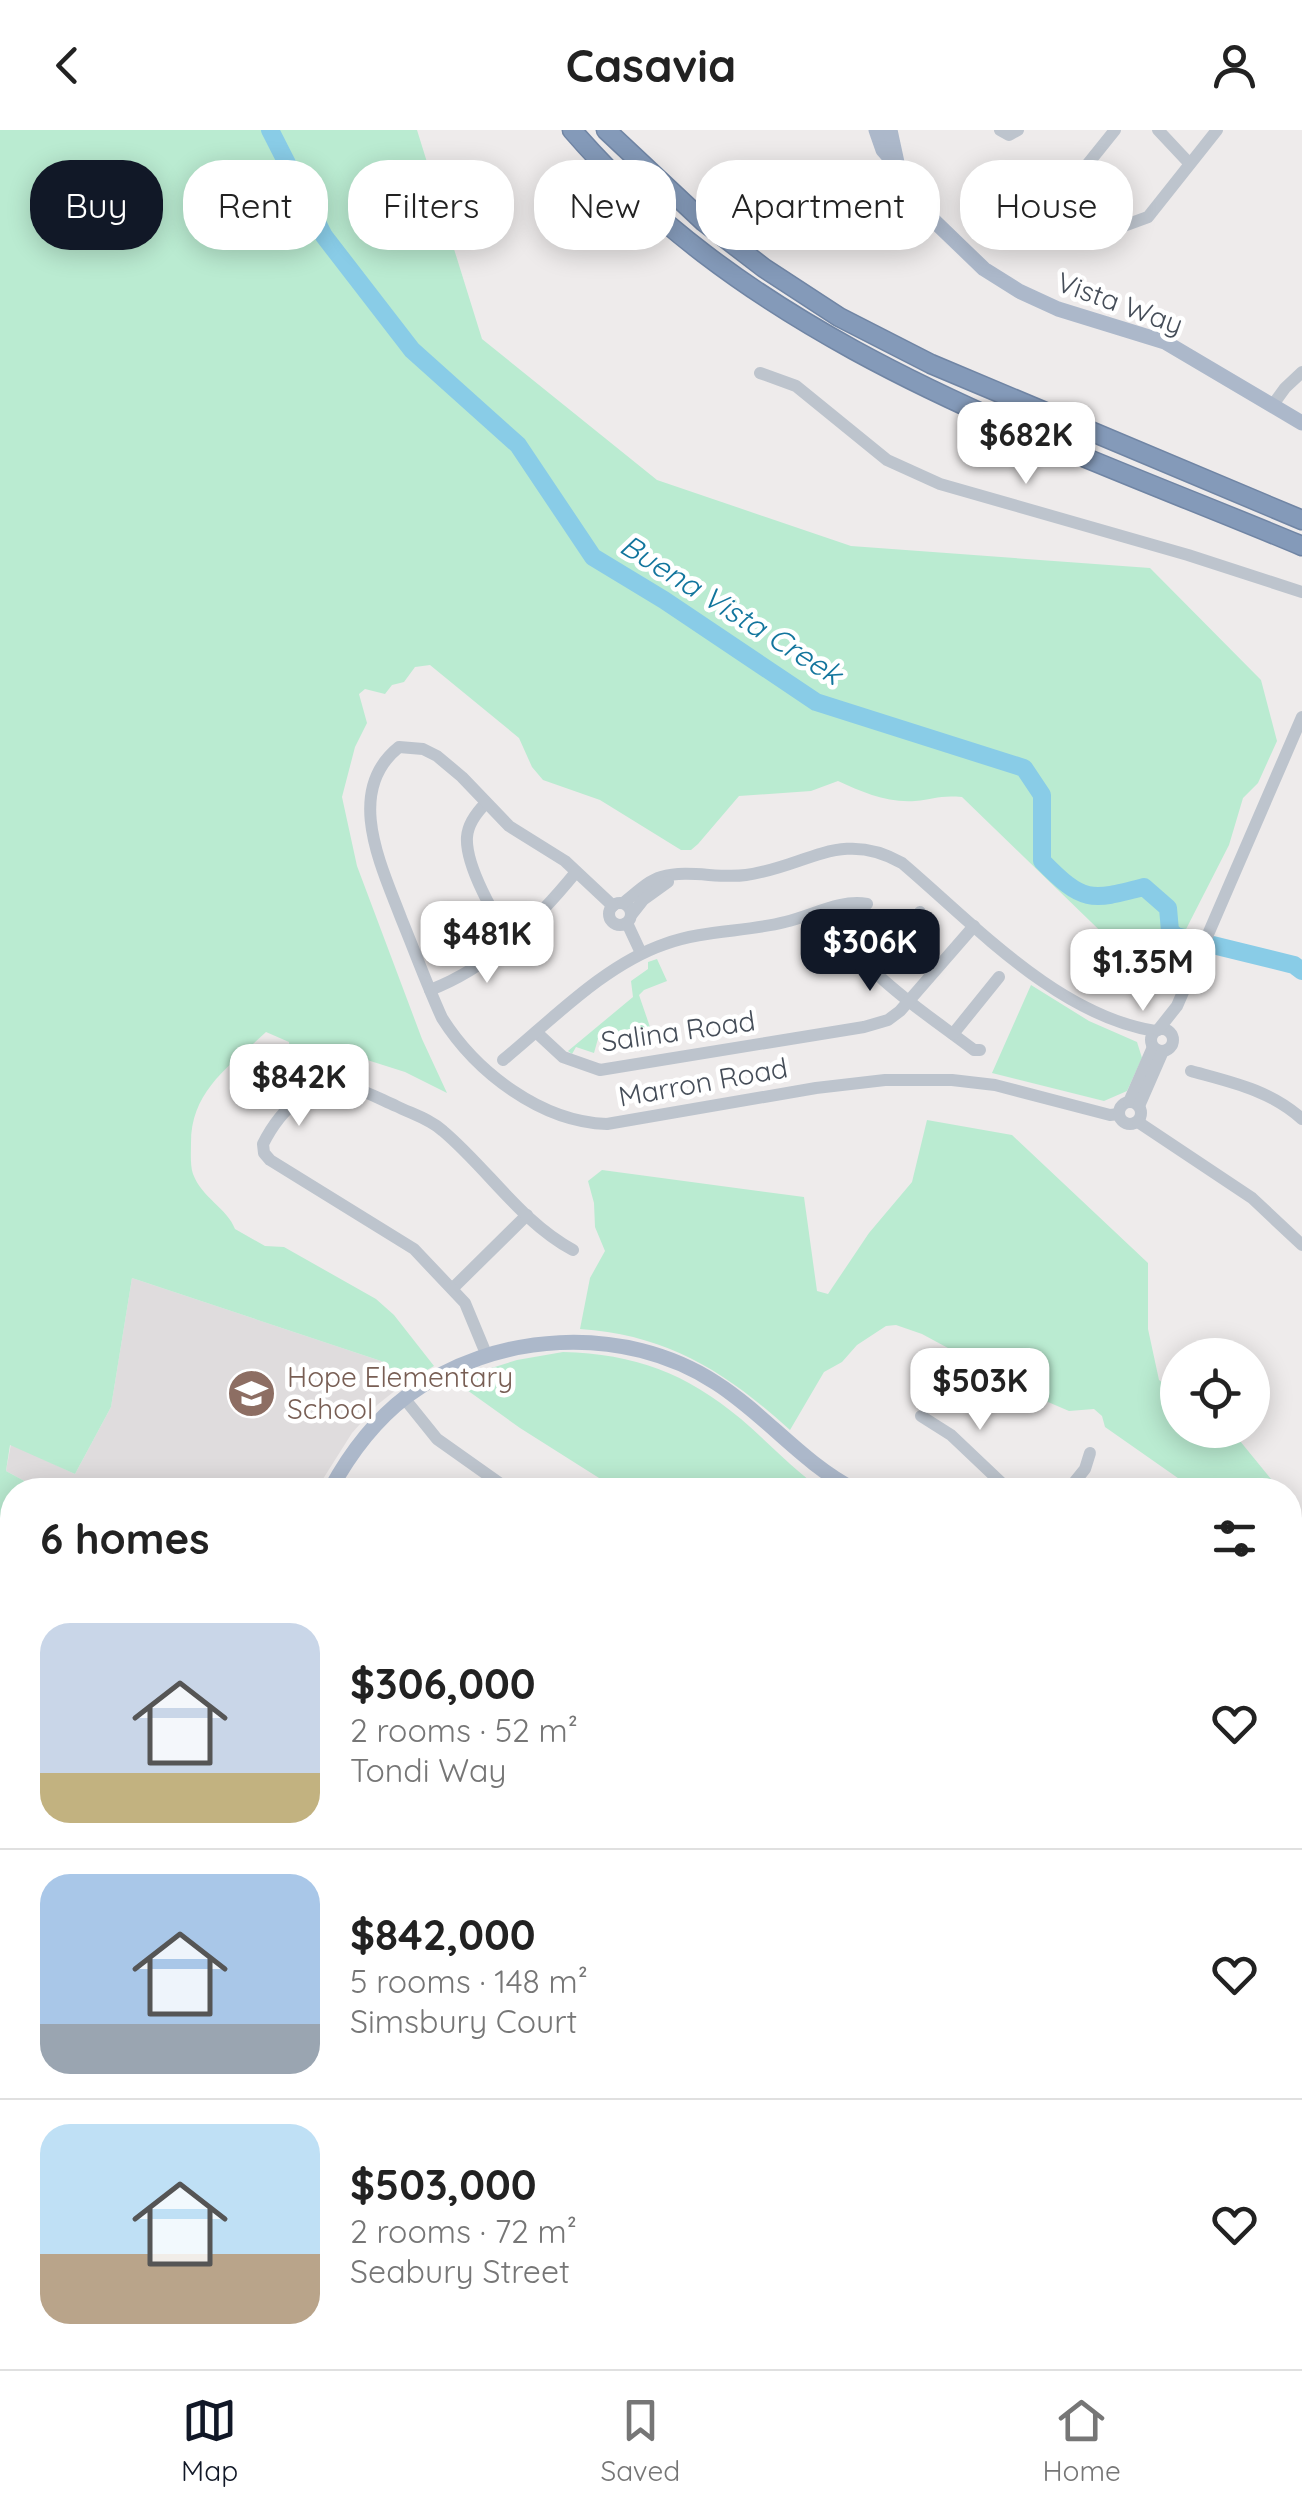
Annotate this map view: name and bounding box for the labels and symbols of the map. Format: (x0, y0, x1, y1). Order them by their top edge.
street label: Vista Way (1052, 264, 1188, 341)
pin: $682K (956, 402, 1096, 487)
water label: Buena Vista Creek (613, 526, 852, 694)
pin: $481K (417, 901, 557, 986)
pin: $306K (800, 909, 940, 994)
pin: $1.35M (1062, 929, 1224, 1014)
street label: Salina Road (599, 1002, 757, 1059)
pin: $842K (229, 1044, 369, 1129)
street label: Marron Road (616, 1049, 790, 1114)
pin: $503K (910, 1348, 1050, 1433)
place label: Hope Elementary School (287, 1359, 513, 1426)
school or university icon: Hope Elementary School (226, 1367, 278, 1419)

